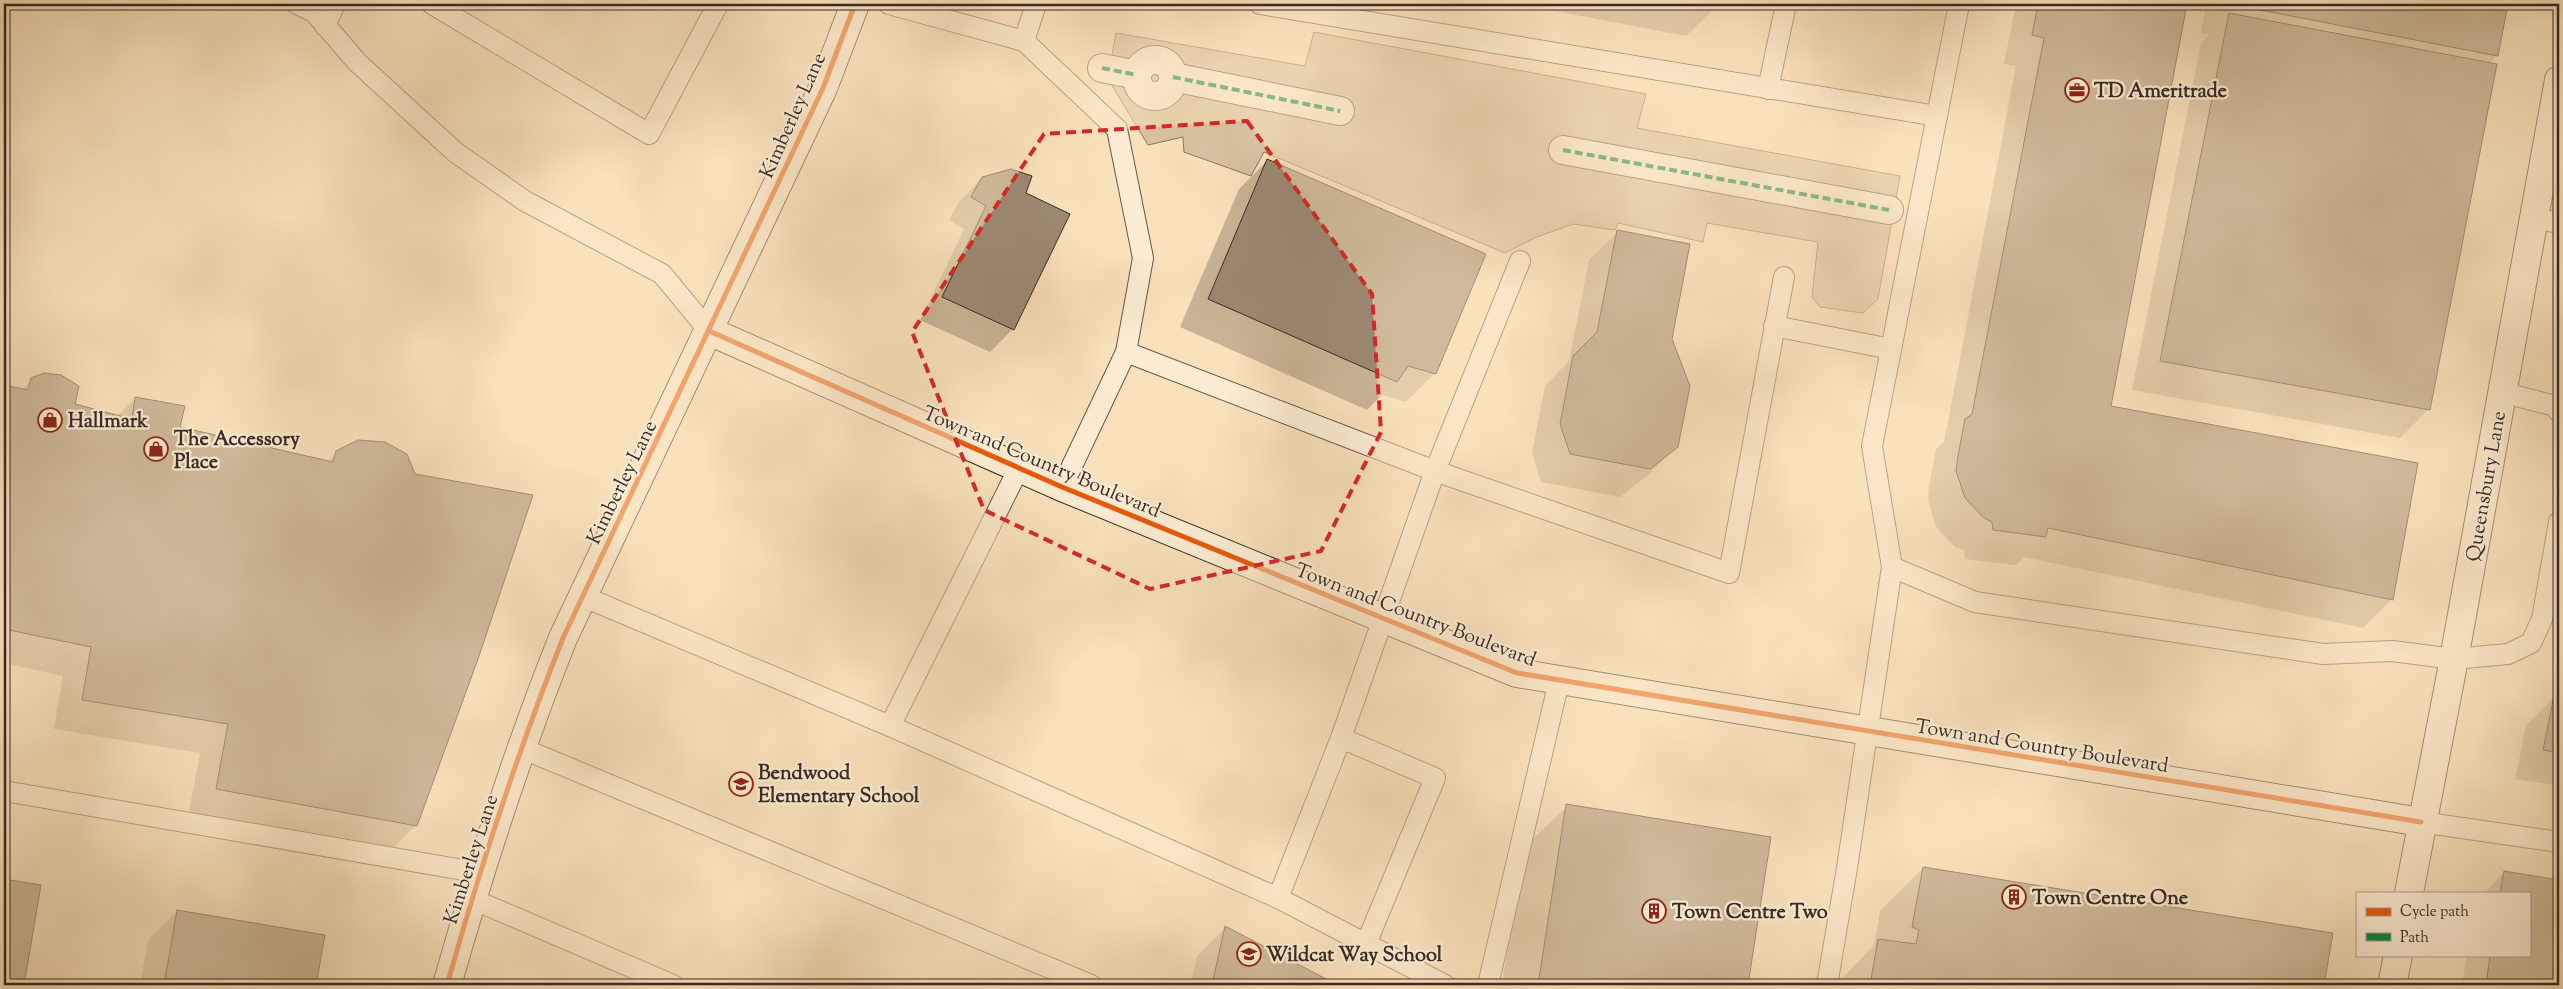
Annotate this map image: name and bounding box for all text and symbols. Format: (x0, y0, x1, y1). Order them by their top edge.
street label: Kimberley Lane (754, 48, 835, 184)
office icon: TD Ameritrade (2064, 77, 2090, 103)
place label: TD Ameritrade (2094, 78, 2227, 107)
street label: Town and Country Boulevard (918, 400, 1164, 527)
shop icon: Hallmark (37, 407, 63, 433)
place label: Hallmark (68, 408, 148, 437)
street label: Queensbury Lane (2460, 409, 2515, 564)
street label: Kimberley Lane (581, 416, 666, 550)
place label: The Accessory Place (174, 426, 300, 478)
shop icon: The Accessory Place (143, 436, 169, 462)
street label: Town and Country Boulevard (1290, 557, 1540, 676)
street label: Town and Country Boulevard (1913, 713, 2170, 782)
place label: Bendwood Elementary School (758, 760, 920, 812)
school or university icon: Bendwood Elementary School (728, 771, 754, 797)
street label: Kimberley Lane (438, 791, 507, 928)
building icon: Town Centre One (2001, 884, 2027, 910)
place label: Town Centre One (2032, 885, 2188, 914)
legend (2356, 892, 2530, 956)
building icon: Town Centre Two (1641, 898, 1667, 924)
place label: Town Centre Two (1672, 899, 1828, 928)
text: Cycle path (2400, 902, 2469, 923)
text: Path (2400, 928, 2429, 949)
school or university icon: Wildcat Way School (1236, 941, 1262, 967)
place label: Wildcat Way School (1266, 942, 1443, 971)

